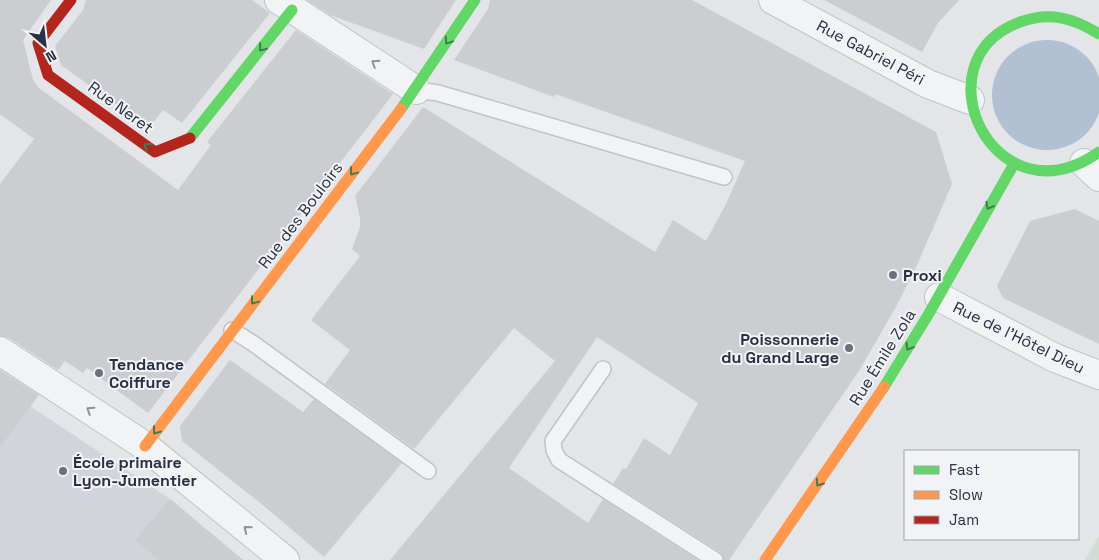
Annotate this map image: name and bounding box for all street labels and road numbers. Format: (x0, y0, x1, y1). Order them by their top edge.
street label: Rue Gabriel Péri (813, 15, 929, 90)
street label: Rue Neret (84, 77, 158, 138)
street label: Rue des Bouloirs (253, 158, 347, 273)
street label: Rue de l'Hôtel Dieu (950, 297, 1088, 378)
street label: Rue Émile Zola (844, 305, 920, 409)

